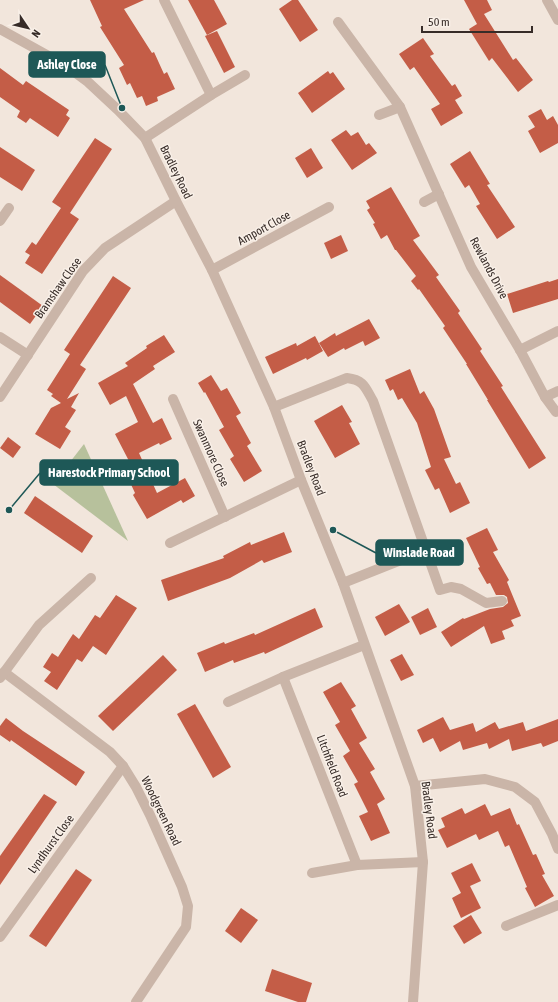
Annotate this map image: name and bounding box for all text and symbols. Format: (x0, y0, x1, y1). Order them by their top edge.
north arrow (8, 8, 48, 48)
scale bar (422, 8, 532, 34)
text: 50 m (428, 15, 450, 29)
text: N (29, 28, 43, 40)
callout: Ashley Close (29, 52, 105, 77)
text: Ashley Close (36, 57, 97, 72)
street label: Bradley Road (157, 143, 195, 201)
street label: Amport Close (235, 208, 293, 248)
street label: Rewlands Drive (467, 235, 511, 301)
street label: Bramshaw Close (32, 255, 84, 321)
street label: Swanmore Close (190, 417, 232, 489)
street label: Bradley Road (294, 438, 328, 498)
callout: Harestock Primary School (40, 460, 178, 485)
text: Harestock Primary School (48, 465, 170, 480)
callout: Winslade Road (376, 540, 463, 565)
text: Winslade Road (382, 545, 455, 560)
street label: Litchfield Road (314, 733, 350, 799)
street label: Woodgreen Road (138, 774, 184, 848)
street label: Bradley Road (419, 780, 439, 840)
street label: Lyndhurst Close (25, 812, 77, 876)

